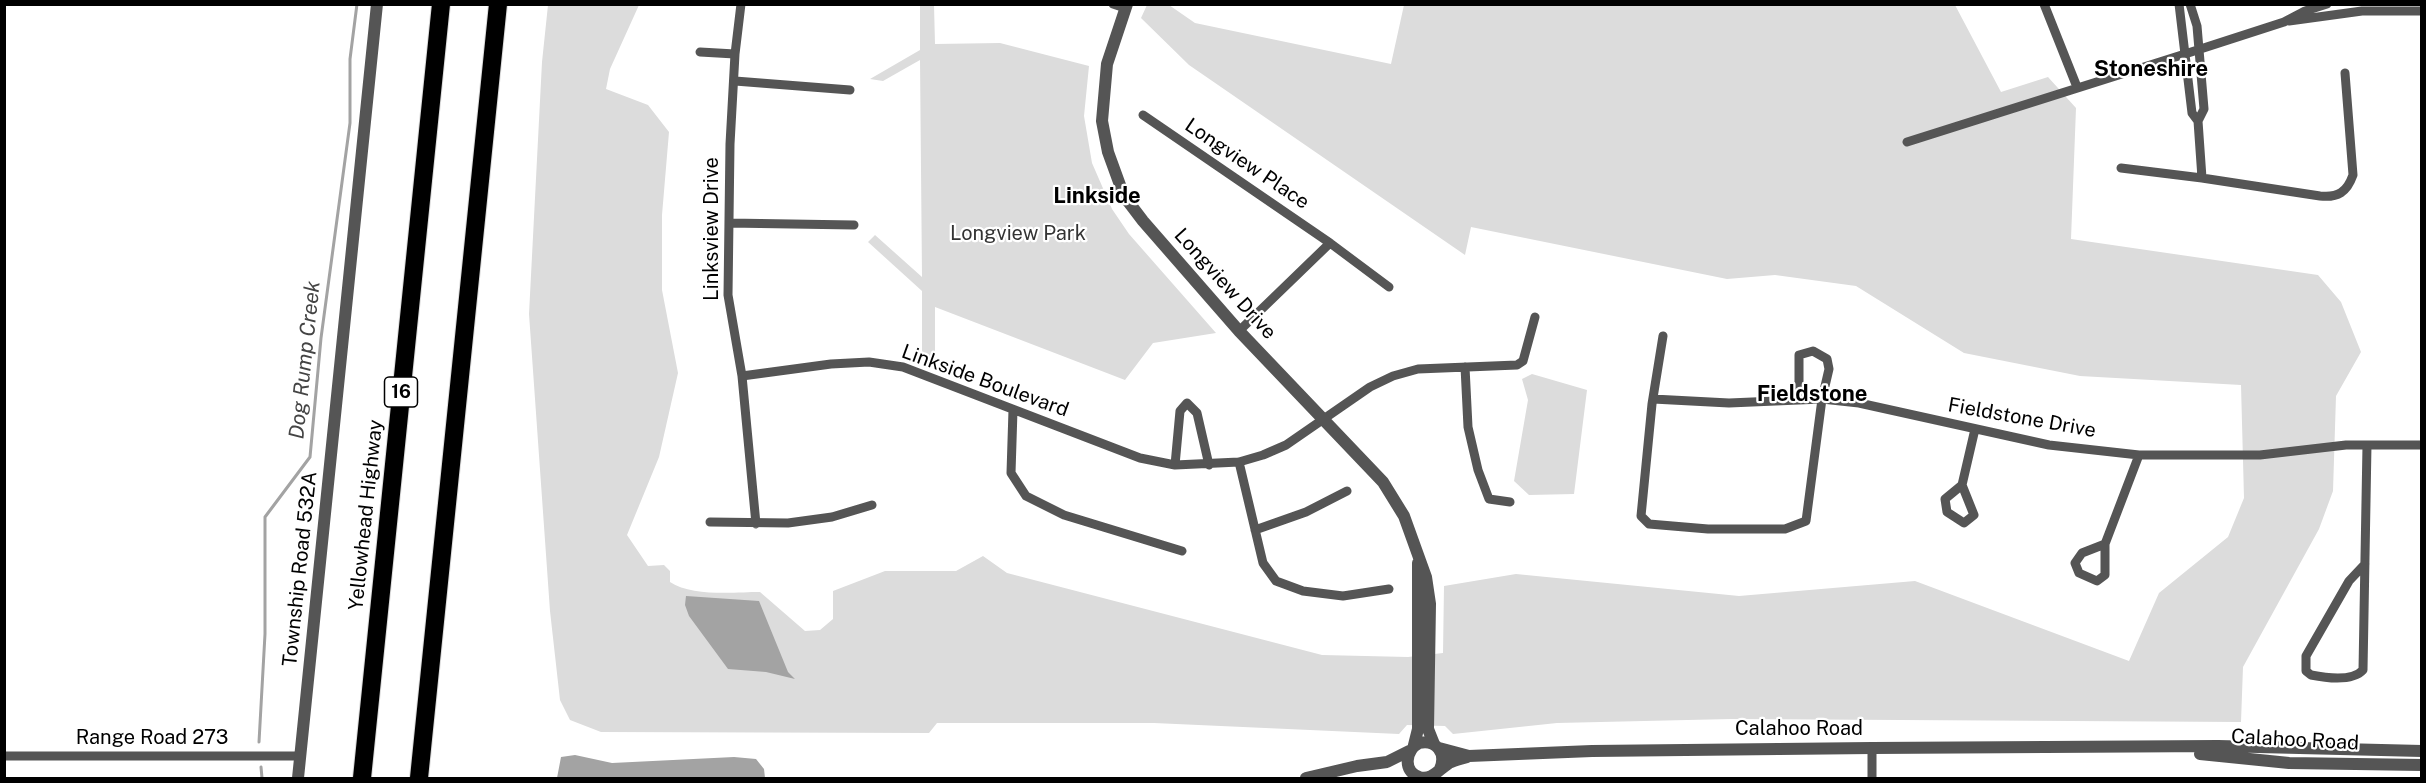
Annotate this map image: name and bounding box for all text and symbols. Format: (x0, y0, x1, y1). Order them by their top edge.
district label: Stoneshire (2094, 56, 2208, 82)
street label: Longview Place (1180, 113, 1314, 215)
street label: Linksview Drive (700, 157, 724, 301)
district label: Linkside (1053, 183, 1141, 209)
park label: Longview Park (950, 222, 1086, 246)
street label: Longview Drive (1169, 224, 1281, 344)
water label: Dog Rump Creek (284, 280, 326, 440)
street label: Linkside Boulevard (898, 340, 1072, 422)
road number: 16 (384, 377, 418, 407)
district label: Fieldstone (1757, 381, 1867, 407)
street label: Fieldstone Drive (1946, 393, 2098, 443)
street label: Yellowhead Highway (344, 418, 388, 612)
street label: Township Road 532A (278, 470, 322, 668)
street label: Calahoo Road (1735, 717, 1863, 741)
street label: Calahoo Road (2230, 725, 2360, 755)
street label: Range Road 273 (76, 726, 228, 750)

